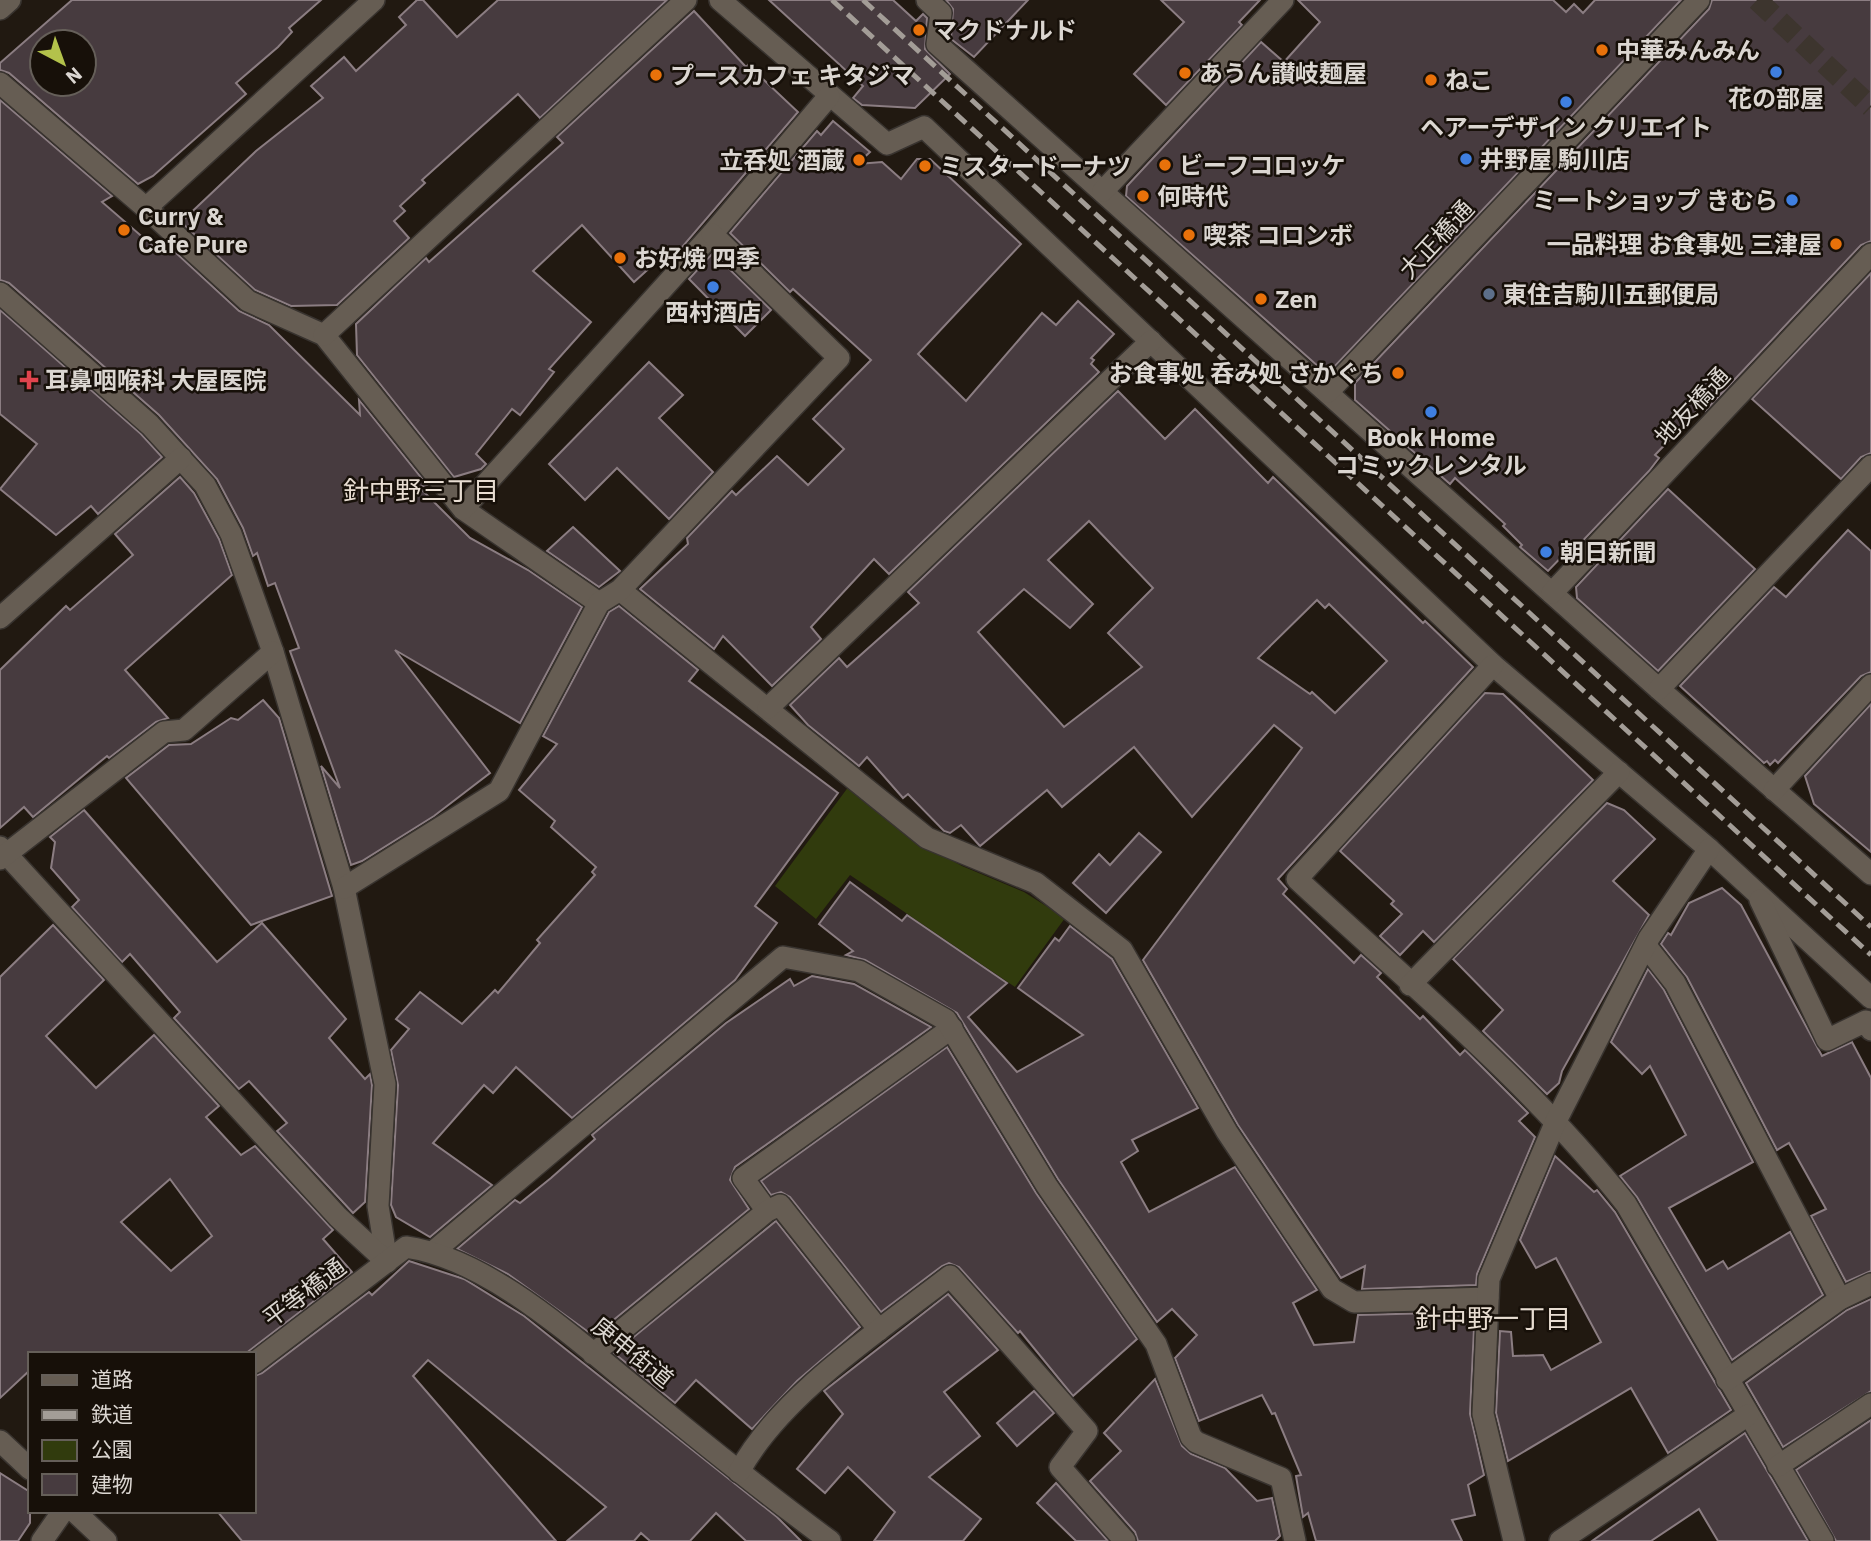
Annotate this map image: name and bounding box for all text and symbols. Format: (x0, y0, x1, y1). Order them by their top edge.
place label: マクドナルド (933, 14, 1077, 46)
marker: マクドナルド (911, 22, 927, 38)
north arrow (28, 28, 98, 98)
place label: 中華みんみん (1616, 34, 1760, 66)
marker: 中華みんみん (1594, 42, 1610, 58)
place label: あうん讃岐麺屋 (1199, 57, 1367, 89)
place label: プースカフェ キタジマ (670, 59, 914, 91)
text: N (61, 62, 87, 89)
place label: ねこ (1445, 64, 1493, 96)
marker: 花の部屋 (1768, 64, 1784, 80)
marker: あうん讃岐麺屋 (1177, 65, 1193, 81)
marker: プースカフェ キタジマ (648, 67, 664, 83)
marker: ねこ (1423, 72, 1439, 88)
place label: 花の部屋 (1728, 82, 1824, 114)
marker: ヘアーデザイン クリエイト (1558, 94, 1574, 110)
place label: ヘアーデザイン クリエイト (1420, 111, 1712, 143)
place label: 井野屋 駒川店 (1480, 143, 1630, 175)
place label: 立呑処 酒蔵 (719, 144, 845, 176)
place label: ビーフコロッケ (1179, 149, 1346, 181)
place label: ミスタードーナツ (939, 150, 1131, 182)
marker: 井野屋 駒川店 (1458, 151, 1474, 167)
marker: 立呑処 酒蔵 (851, 152, 867, 168)
marker: ビーフコロッケ (1157, 157, 1173, 173)
marker: ミスタードーナツ (917, 158, 933, 174)
place label: 何時代 (1157, 180, 1229, 212)
place label: ミートショップ きむら (1532, 184, 1778, 216)
marker: 何時代 (1135, 188, 1151, 204)
marker: ミートショップ きむら (1784, 192, 1800, 208)
street label: 大正橋通 (1392, 193, 1480, 285)
place label: Curry & Cafe Pure (138, 200, 248, 260)
place label: 喫茶 コロンボ (1203, 219, 1353, 251)
marker: Curry & Cafe Pure (116, 222, 132, 238)
marker: 喫茶 コロンボ (1181, 227, 1197, 243)
place label: 一品料理 お食事処 三津屋 (1547, 228, 1822, 260)
marker: 一品料理 お食事処 三津屋 (1828, 236, 1844, 252)
place label: お好焼 四季 (634, 242, 760, 274)
marker: お好焼 四季 (612, 250, 628, 266)
place label: 東住吉駒川五郵便局 (1503, 278, 1719, 310)
marker: 西村酒店 (705, 279, 721, 295)
place label: Zen (1275, 283, 1317, 315)
marker: 東住吉駒川五郵便局 (1481, 286, 1497, 302)
marker: Zen (1253, 291, 1269, 307)
place label: 西村酒店 (665, 296, 761, 328)
place label: お食事処 呑み処 さかぐち (1109, 357, 1384, 389)
street label: 地友橋通 (1648, 360, 1736, 452)
place label: 耳鼻咽喉科 大屋医院 (45, 364, 267, 396)
marker: お食事処 呑み処 さかぐち (1390, 365, 1406, 381)
marker: 耳鼻咽喉科 大屋医院 (19, 370, 39, 390)
marker: Book Home コミックレンタル (1423, 404, 1439, 420)
place label: Book Home コミックレンタル (1335, 421, 1527, 481)
district label: 針中野三丁目 (343, 473, 499, 507)
place label: 朝日新聞 (1560, 536, 1656, 568)
marker: 朝日新聞 (1538, 544, 1554, 560)
street label: 平等橋通 (256, 1250, 352, 1334)
district label: 針中野一丁目 (1415, 1301, 1571, 1335)
street label: 庚申街道 (586, 1309, 680, 1395)
legend (28, 1352, 256, 1513)
text: 道路 (91, 1365, 133, 1393)
text: 鉄道 (91, 1400, 133, 1428)
text: 公園 (91, 1435, 133, 1463)
text: 建物 (91, 1470, 133, 1498)

